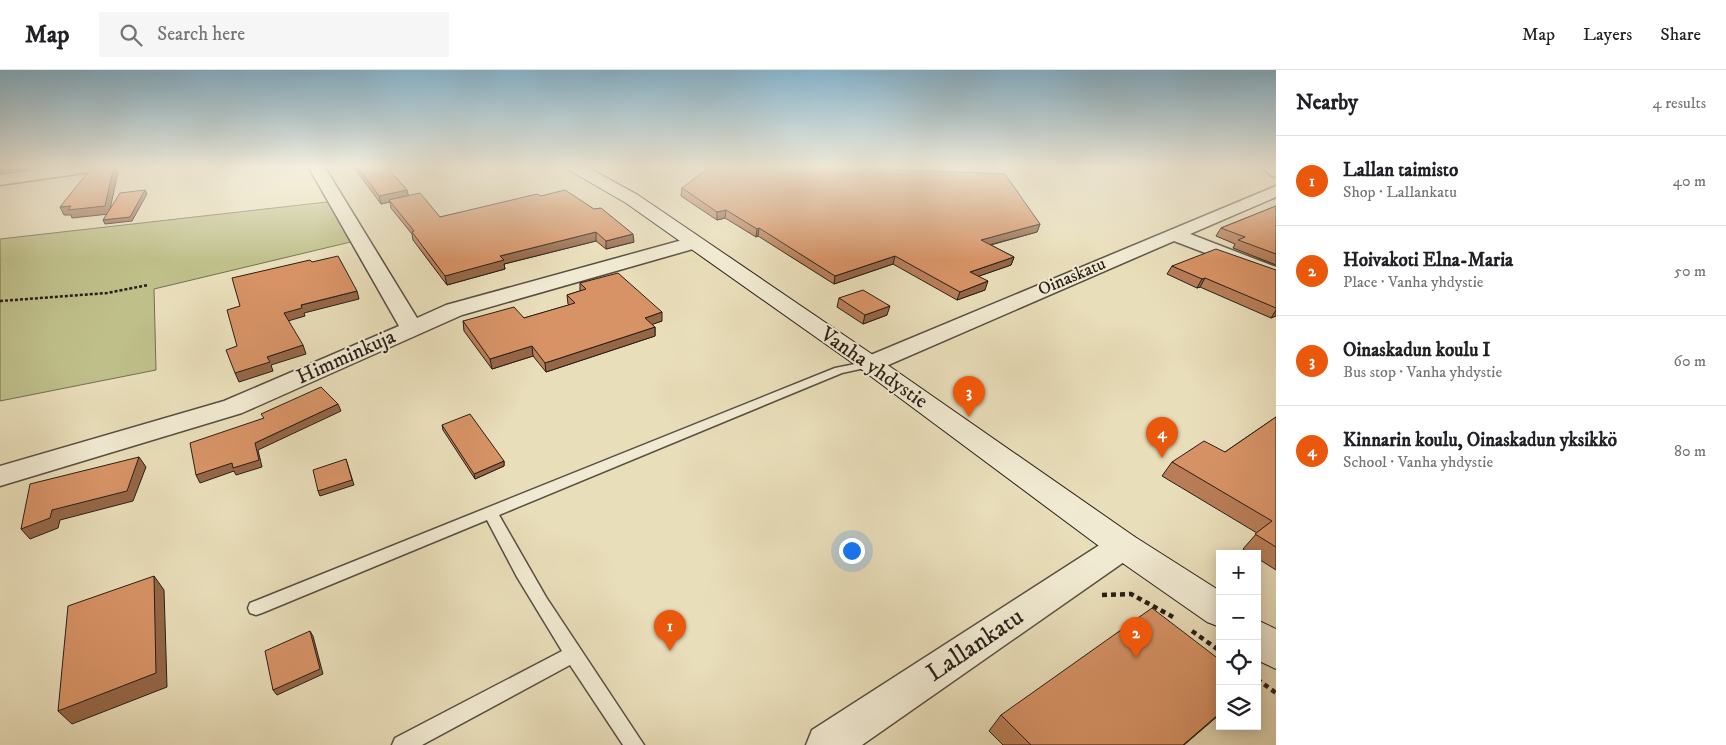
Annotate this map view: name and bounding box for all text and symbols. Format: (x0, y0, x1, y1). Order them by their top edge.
search box (99, 12, 449, 57)
text: Map (25, 20, 69, 50)
icon: search (117, 21, 145, 49)
text: Search here (157, 23, 245, 46)
text: Map (1522, 24, 1555, 46)
text: Layers (1583, 24, 1632, 46)
text: Share (1660, 24, 1701, 46)
text: Nearby (1296, 90, 1358, 116)
text: 4 results (1653, 93, 1706, 113)
text: Lallan taimisto (1343, 159, 1458, 182)
text: 1 (1309, 171, 1315, 191)
text: 40 m (1673, 171, 1706, 191)
text: Shop · Lallankatu (1343, 182, 1457, 202)
text: Hoivakoti Elna-Maria (1343, 249, 1513, 272)
street label: Oinaskatu (1035, 253, 1109, 301)
text: 2 (1308, 261, 1316, 281)
text: 50 m (1674, 261, 1706, 281)
text: Place · Vanha yhdystie (1343, 272, 1483, 292)
street label: Vanha yhdystie (814, 321, 933, 415)
street label: Himminkuja (293, 324, 400, 390)
text: Oinaskadun koulu I (1343, 339, 1490, 362)
text: 3 (1309, 351, 1315, 371)
text: 60 m (1674, 351, 1706, 371)
text: Bus stop · Vanha yhdystie (1343, 362, 1502, 382)
pin: 3 (953, 376, 985, 417)
pin: 4 (1146, 417, 1178, 458)
text: Kinnarin koulu, Oinaskadun yksikkö (1343, 429, 1617, 452)
text: 4 (1307, 441, 1317, 461)
text: 80 m (1674, 441, 1706, 461)
text: School · Vanha yhdystie (1343, 452, 1493, 472)
your location (839, 538, 865, 564)
map controls (1216, 550, 1261, 730)
button: + (1216, 550, 1261, 595)
button: − (1216, 595, 1261, 640)
street label: Lallankatu (921, 601, 1029, 689)
pin: 1 (654, 610, 686, 651)
pin: 2 (1120, 617, 1152, 658)
button: locate (1216, 640, 1261, 685)
button: layers (1216, 685, 1261, 730)

